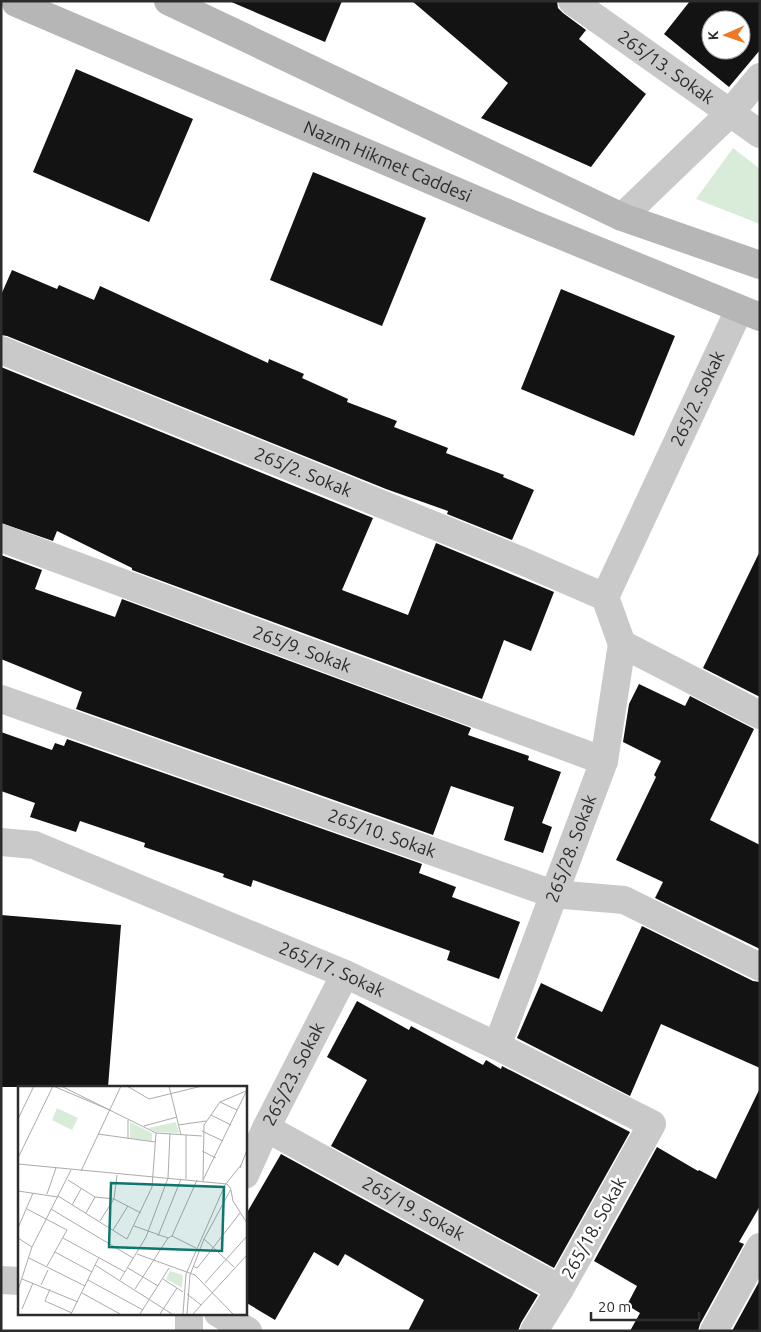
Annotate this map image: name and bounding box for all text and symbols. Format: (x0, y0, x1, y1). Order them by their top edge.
north arrow (701, 10, 751, 60)
street label: 265/13. Sokak (614, 26, 719, 108)
text: K (705, 30, 721, 40)
street label: Nazım Hikmet Caddesi (301, 116, 475, 206)
street label: 265/2. Sokak (666, 347, 728, 449)
street label: 265/2. Sokak (252, 443, 355, 500)
street label: 265/9. Sokak (251, 621, 354, 676)
street label: 265/28. Sokak (541, 792, 600, 905)
street label: 265/10. Sokak (325, 804, 439, 861)
street label: 265/17. Sokak (276, 937, 388, 1000)
street label: 265/23. Sokak (258, 1019, 328, 1129)
inset map (18, 1086, 246, 1314)
street label: 265/19. Sokak (359, 1172, 468, 1244)
street label: 265/18. Sokak (557, 1173, 629, 1282)
scale bar (591, 1290, 698, 1322)
text: 20 m (598, 1298, 631, 1315)

